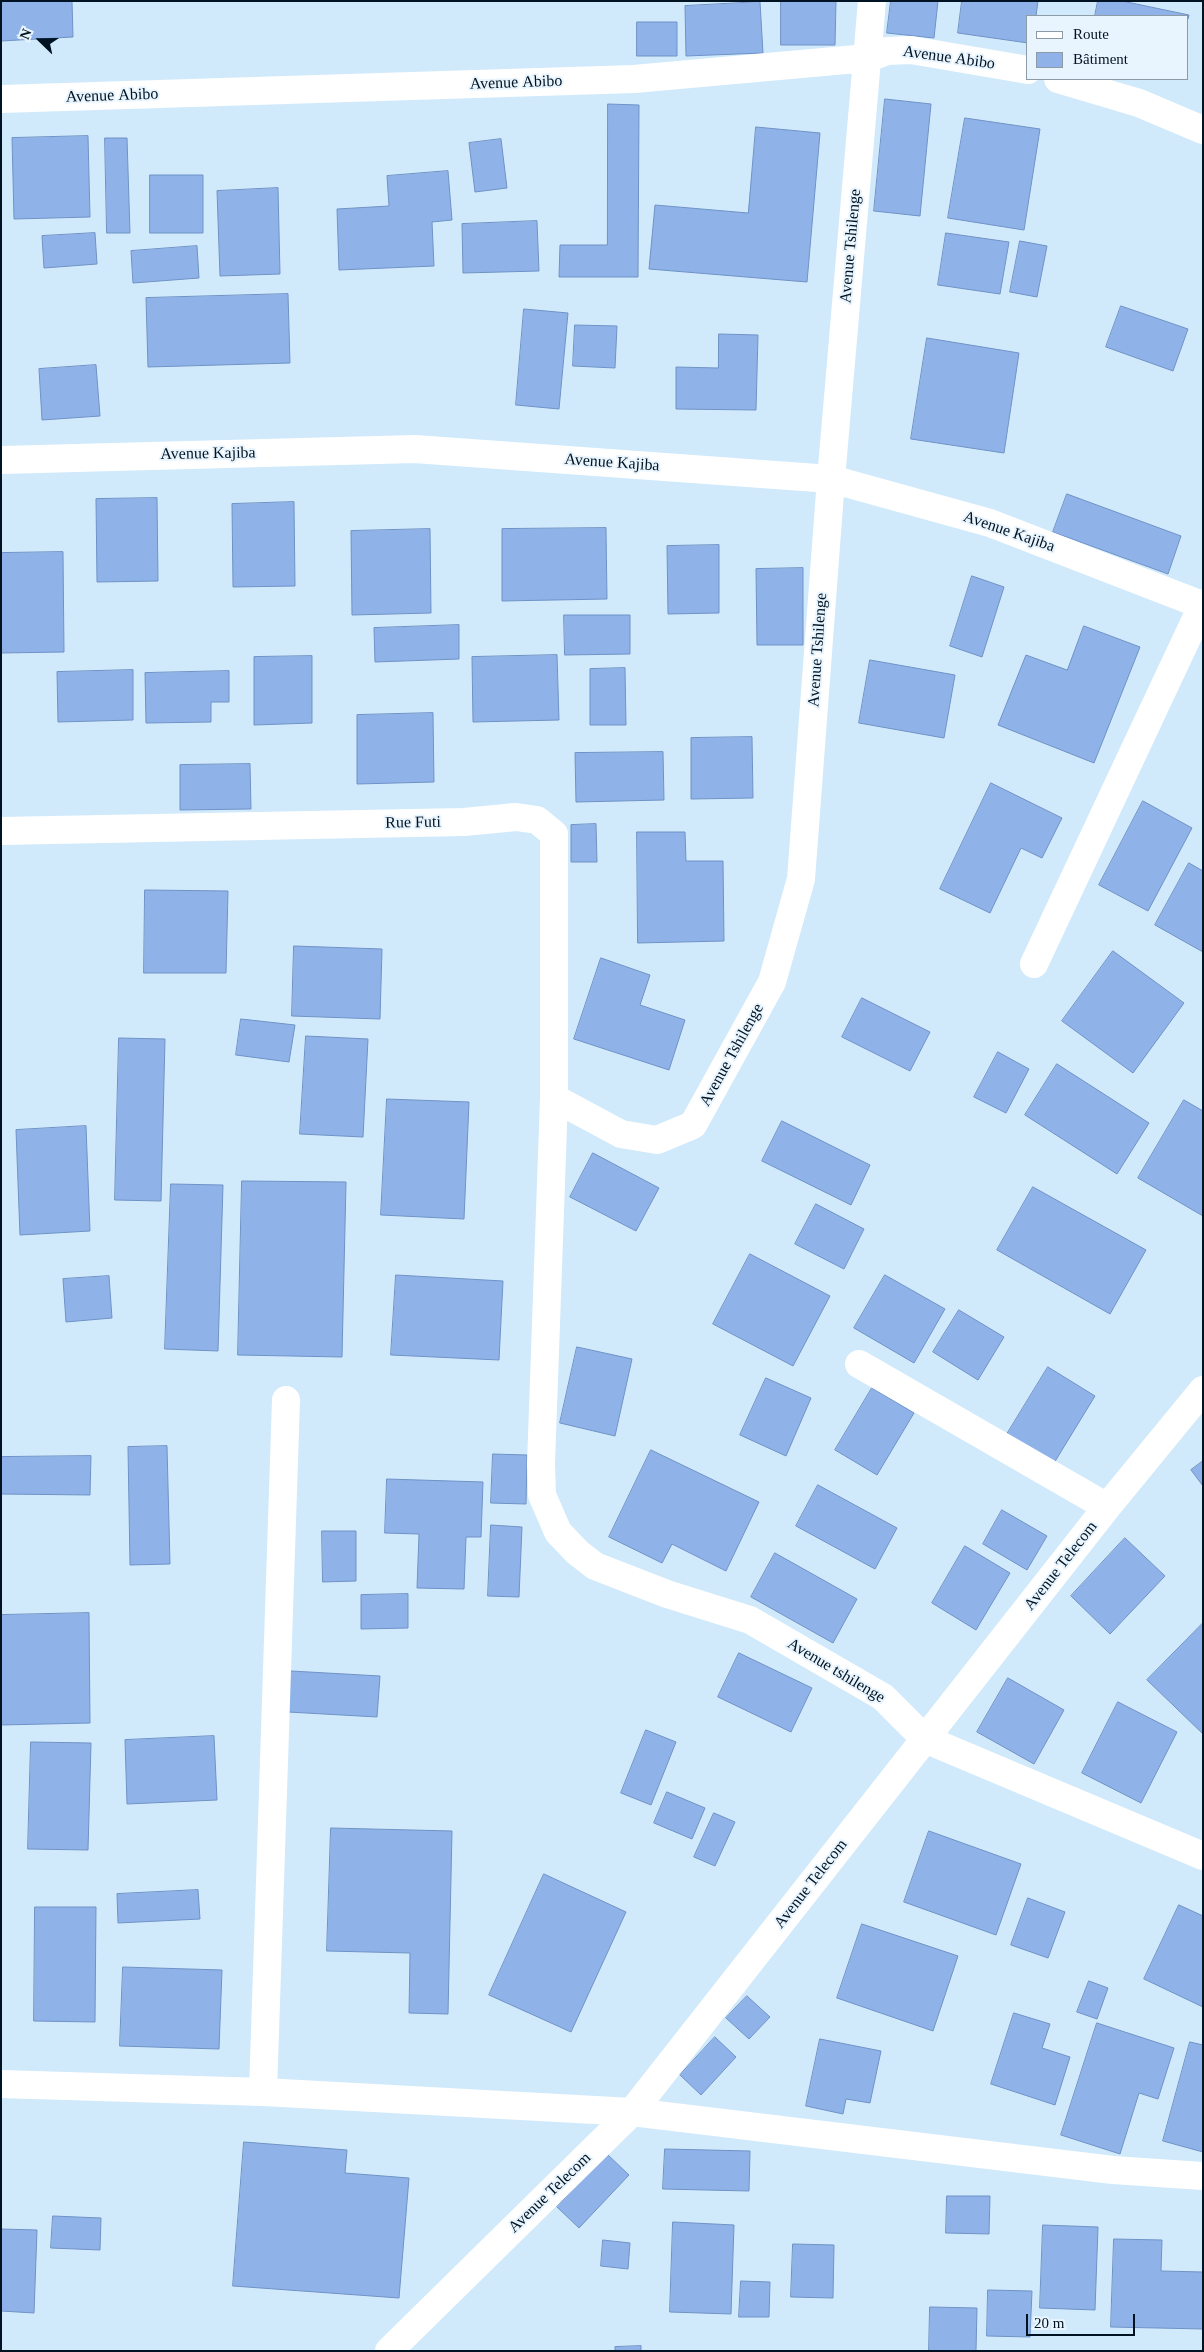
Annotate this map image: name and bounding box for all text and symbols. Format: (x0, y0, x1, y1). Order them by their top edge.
north arrow (15, 15, 65, 65)
legend (1026, 15, 1189, 80)
text: Route (1073, 26, 1109, 42)
text: N (17, 27, 34, 42)
street label: Avenue Abibo (902, 42, 996, 74)
text: Bâtiment (1073, 51, 1128, 67)
street label: Avenue Abibo (469, 72, 563, 94)
street label: Avenue Abibo (65, 85, 159, 107)
street label: Avenue Tshilenge (836, 188, 866, 304)
street label: Avenue Kajiba (160, 444, 256, 464)
street label: Avenue Kajiba (564, 450, 660, 476)
street label: Avenue Kajiba (961, 507, 1057, 557)
street label: Avenue Tshilenge (804, 592, 832, 708)
street label: Rue Futi (385, 813, 441, 833)
street label: Avenue Tshilenge (696, 1000, 768, 1110)
street label: Avenue Telecom (1020, 1518, 1102, 1614)
street label: Avenue tshilenge (784, 1634, 888, 1708)
street label: Avenue Telecom (770, 1836, 852, 1932)
street label: Avenue Telecom (505, 2149, 595, 2237)
scale bar (1029, 2304, 1138, 2336)
text: 20 m (1034, 2315, 1064, 2331)

